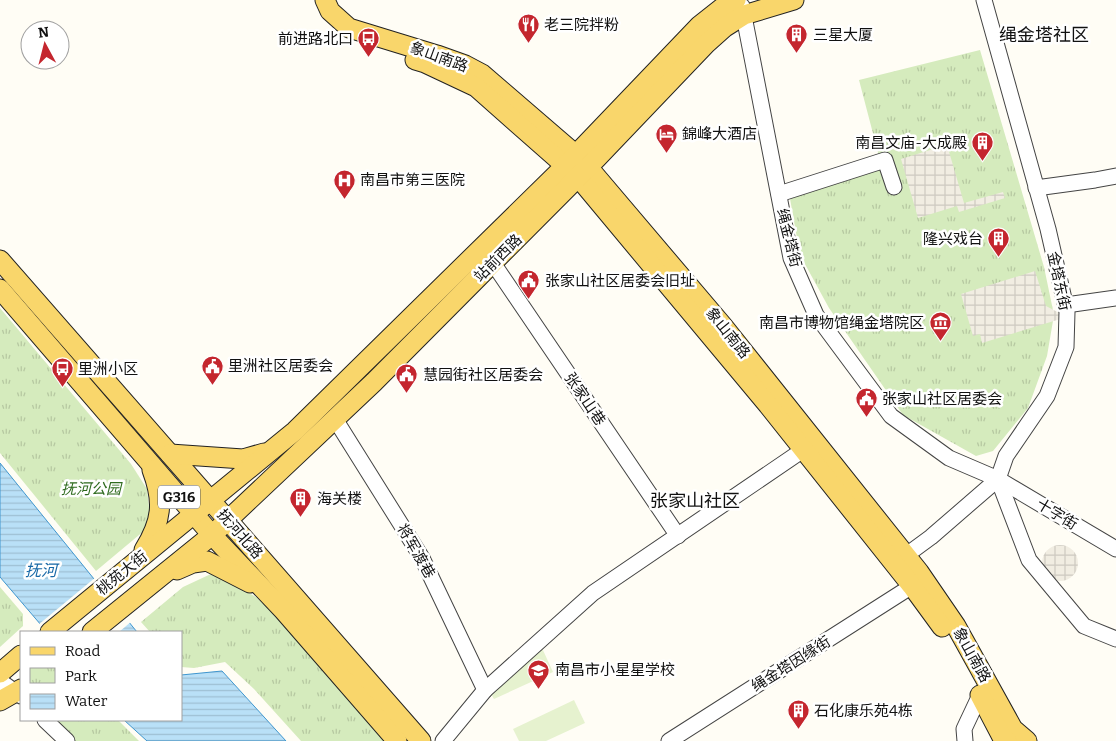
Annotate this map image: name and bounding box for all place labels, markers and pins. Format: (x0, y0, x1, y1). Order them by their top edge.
restaurant icon: 老三院拌粉 (516, 13, 540, 44)
place label: 老三院拌粉 (544, 16, 619, 34)
building icon: 三星大厦 (785, 23, 809, 54)
place label: 三星大厦 (813, 26, 873, 44)
bus stop icon: 前进路北口 (357, 27, 381, 58)
place label: 前进路北口 (278, 30, 353, 48)
hotel icon: 錦峰大酒店 (654, 122, 678, 153)
place label: 錦峰大酒店 (682, 125, 757, 143)
building icon: 南昌文庙-大成殿 (971, 131, 995, 162)
place label: 南昌文庙-大成殿 (855, 134, 967, 152)
hospital icon: 南昌市第三医院 (332, 168, 356, 199)
place label: 南昌市第三医院 (360, 171, 465, 189)
building icon: 隆兴戏台 (987, 227, 1011, 258)
place label: 隆兴戏台 (923, 230, 983, 248)
public building icon: 张家山社区居委会旧址 (517, 269, 541, 300)
place label: 张家山社区居委会旧址 (545, 272, 695, 290)
museum icon: 南昌市博物馆绳金塔院区 (928, 311, 952, 342)
place label: 南昌市博物馆绳金塔院区 (759, 314, 924, 332)
public building icon: 里洲社区居委会 (200, 354, 224, 385)
bus stop icon: 里洲小区 (50, 357, 74, 388)
place label: 里洲社区居委会 (228, 357, 333, 375)
place label: 里洲小区 (78, 360, 138, 378)
public building icon: 慧园街社区居委会 (395, 363, 419, 394)
place label: 慧园街社区居委会 (423, 366, 543, 384)
public building icon: 张家山社区居委会 (854, 387, 878, 418)
place label: 张家山社区居委会 (882, 390, 1002, 408)
building icon: 海关楼 (289, 487, 313, 518)
place label: 海关楼 (317, 490, 362, 508)
school or university icon: 南昌市小星星学校 (527, 658, 551, 689)
place label: 南昌市小星星学校 (555, 661, 675, 679)
building icon: 石化康乐苑4栋 (786, 699, 810, 730)
place label: 石化康乐苑4栋 (814, 702, 913, 720)

